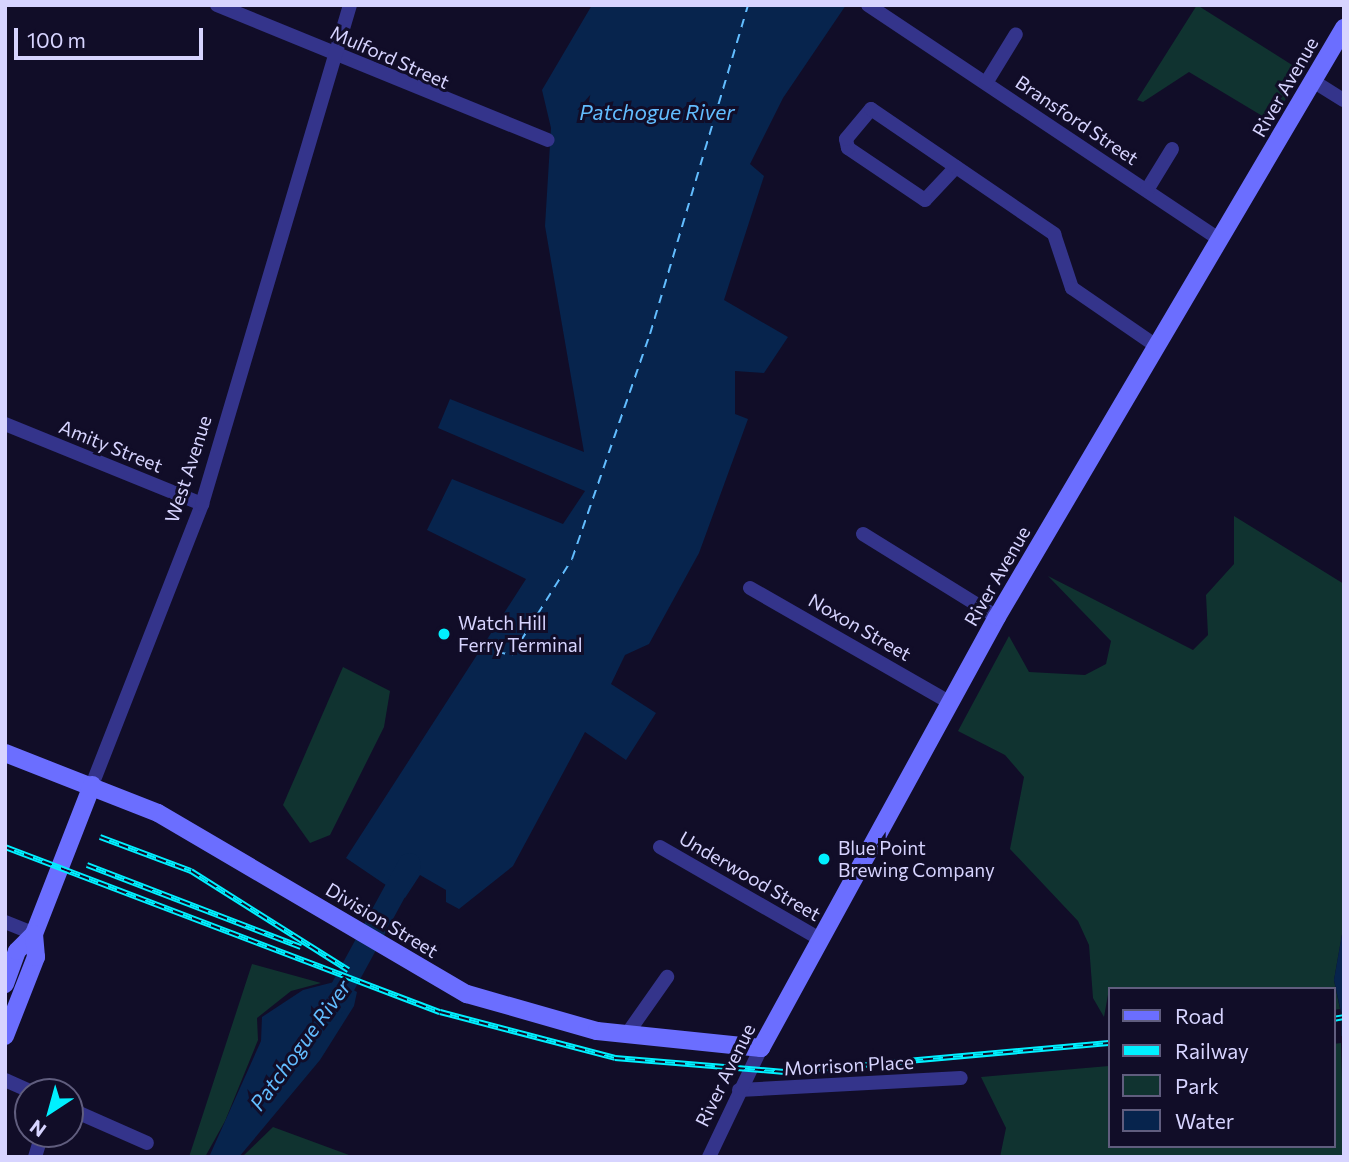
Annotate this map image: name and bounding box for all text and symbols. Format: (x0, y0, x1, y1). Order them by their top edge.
scale bar (18, 14, 206, 58)
street label: Mulford Street (327, 21, 453, 93)
text: 100 m (27, 27, 86, 52)
street label: River Avenue (1247, 33, 1323, 141)
street label: Bransford Street (1011, 71, 1143, 169)
water label: Patchogue River (579, 99, 735, 125)
street label: West Avenue (160, 412, 216, 526)
street label: Amity Street (56, 415, 166, 477)
street label: River Avenue (959, 522, 1035, 630)
street label: Noxon Street (805, 589, 915, 665)
place label: Watch Hill Ferry Terminal (458, 612, 583, 656)
marker: Watch Hill Ferry Terminal (436, 626, 452, 642)
street label: Underwood Street (675, 826, 825, 926)
place label: Blue Point Brewing Company (838, 837, 995, 881)
marker: Blue Point Brewing Company (816, 851, 832, 867)
street label: Division Street (322, 878, 442, 962)
water label: Patchogue River (244, 975, 356, 1115)
legend (1108, 987, 1335, 1148)
text: Road (1175, 1003, 1224, 1028)
street label: River Avenue (690, 1020, 760, 1130)
text: Railway (1175, 1038, 1249, 1063)
street label: Morrison Place (783, 1050, 915, 1080)
text: Park (1175, 1073, 1219, 1098)
north arrow (14, 1078, 84, 1148)
text: Water (1175, 1108, 1234, 1133)
text: N (25, 1115, 50, 1142)

